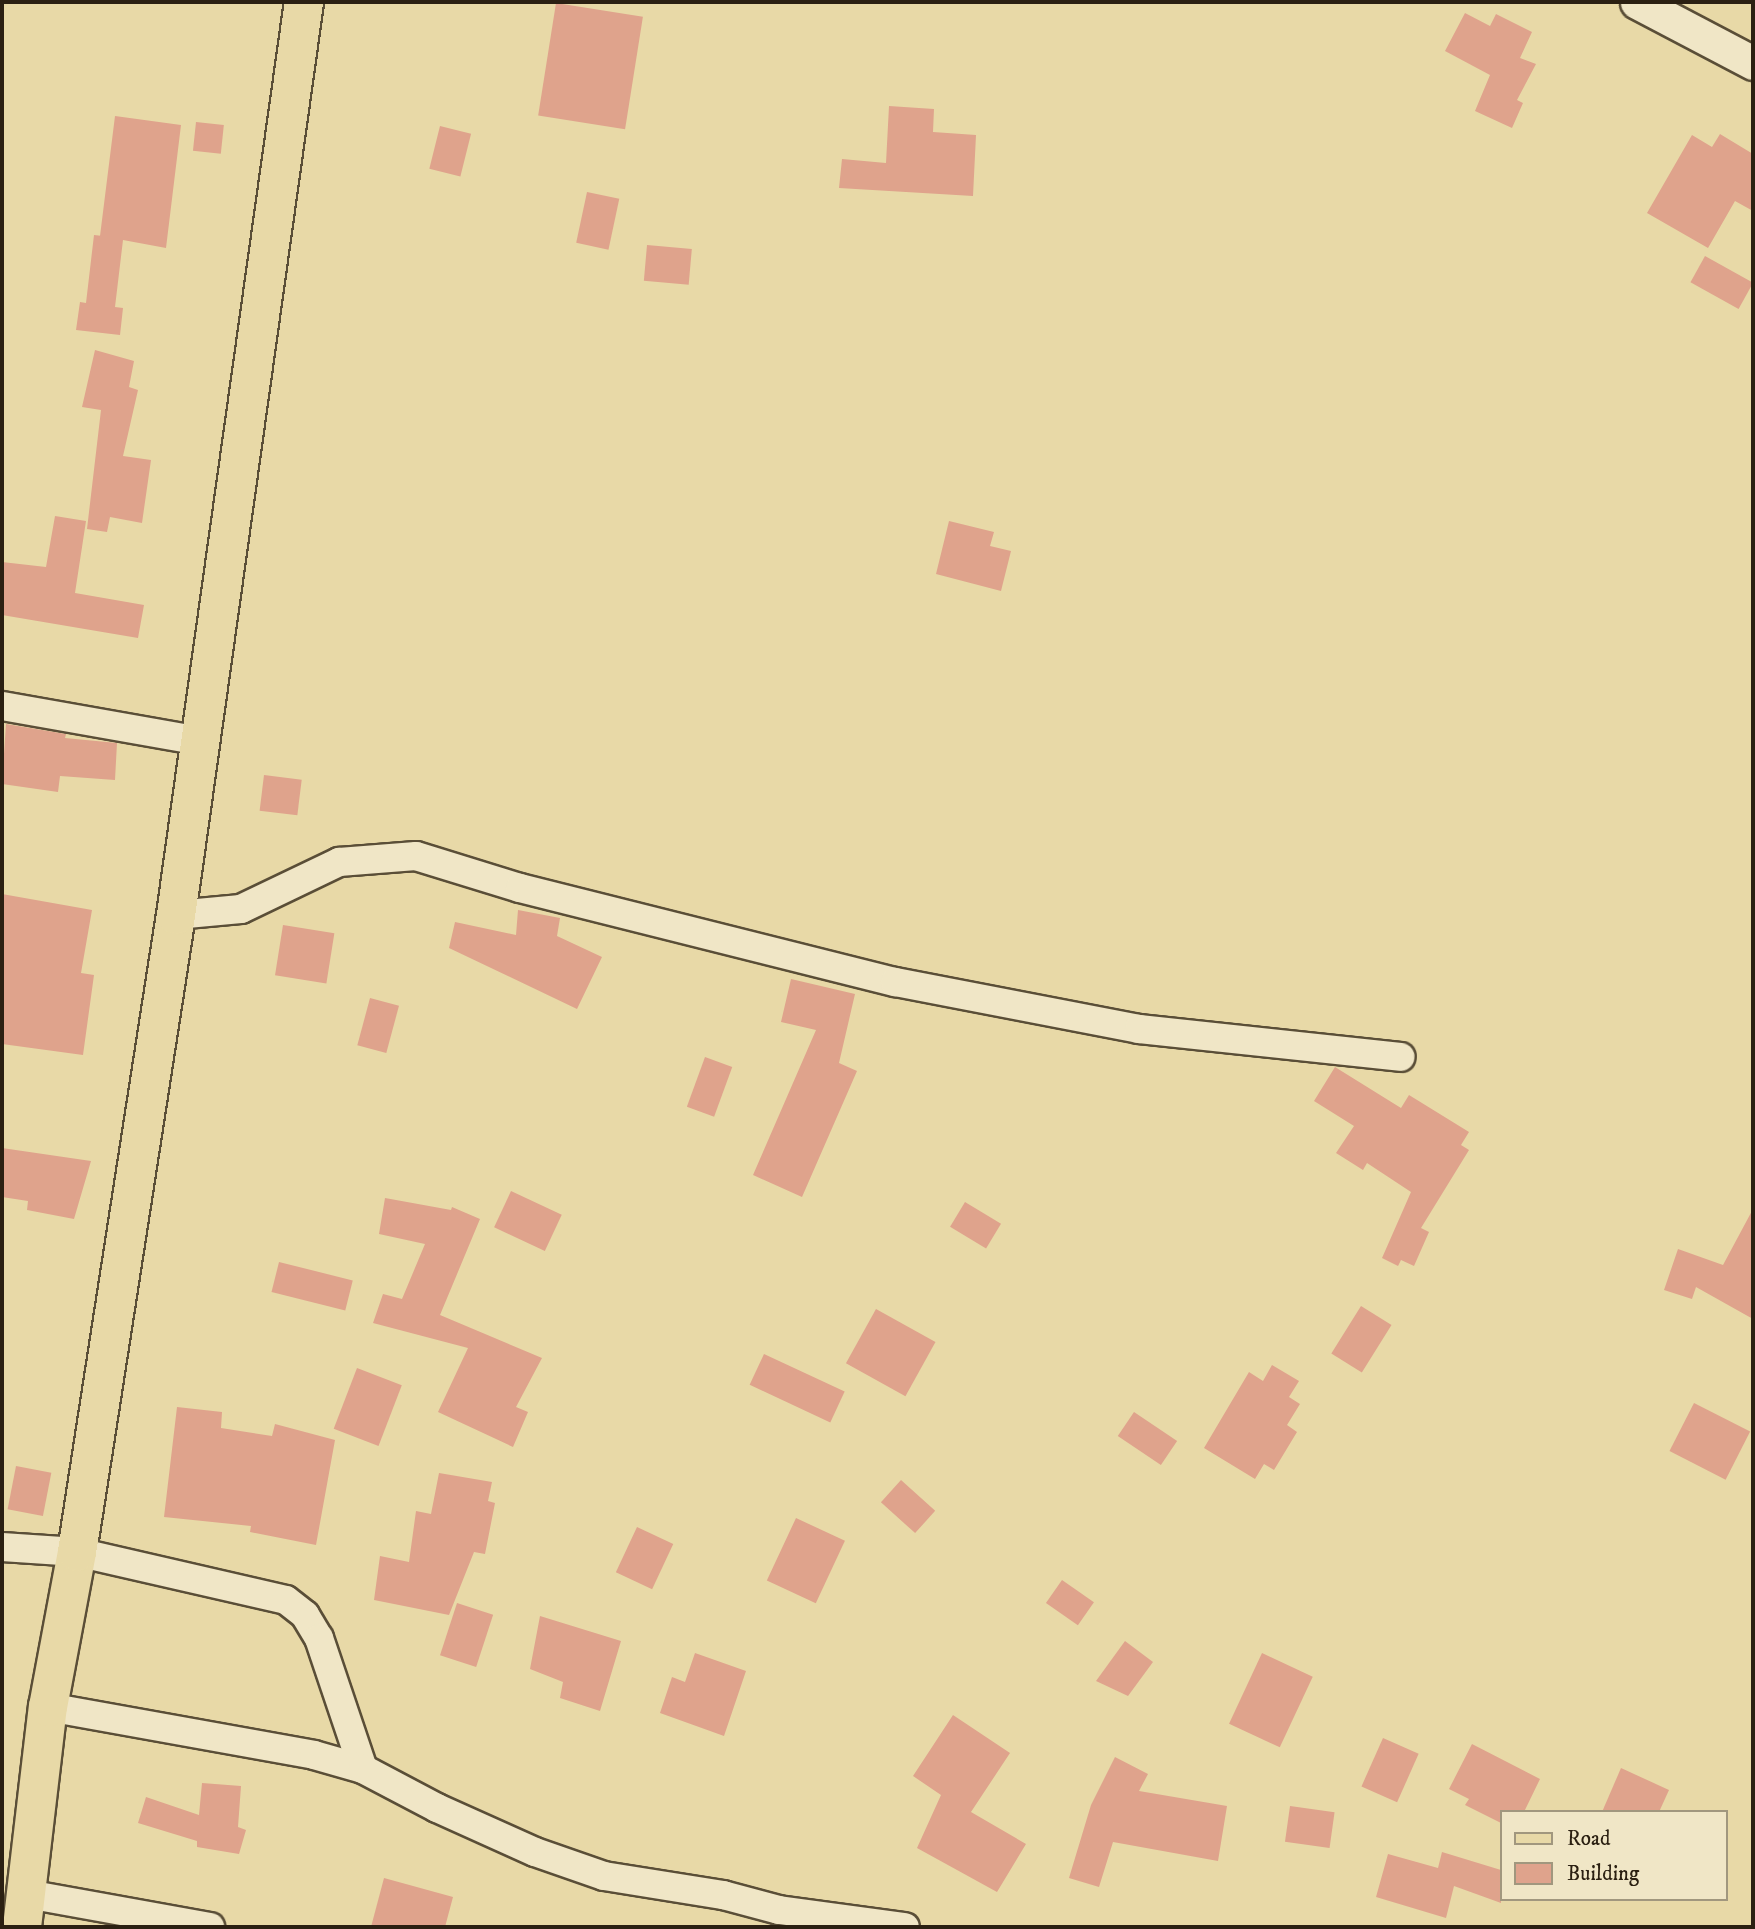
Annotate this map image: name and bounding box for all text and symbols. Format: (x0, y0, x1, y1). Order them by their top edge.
legend (1500, 1810, 1727, 1901)
text: Road (1567, 1826, 1611, 1852)
text: Building (1567, 1861, 1639, 1887)

